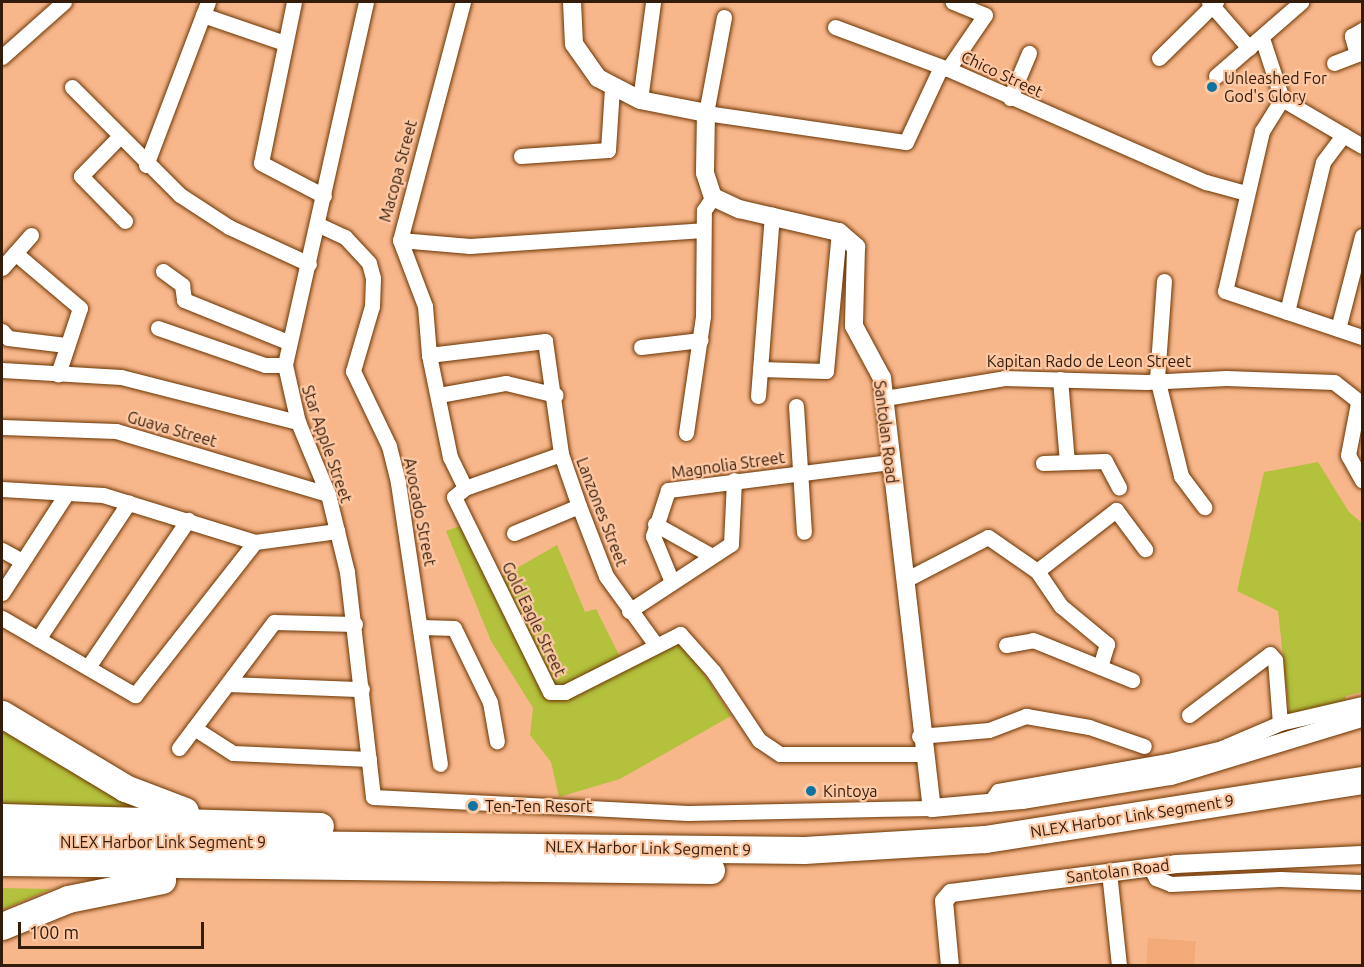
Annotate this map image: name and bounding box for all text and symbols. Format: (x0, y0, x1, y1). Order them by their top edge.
street label: Chico Street (958, 47, 1046, 101)
place label: Unleashed For God's Glory (1224, 68, 1327, 106)
marker: Unleashed For God's Glory (1205, 80, 1219, 94)
street label: Macopa Street (375, 118, 421, 224)
street label: Kapitan Rado de Leon Street (987, 351, 1191, 371)
street label: Santolan Road (870, 379, 902, 485)
street label: Star Apple Street (298, 383, 356, 505)
street label: Guava Street (125, 407, 219, 451)
street label: Magnolia Street (670, 448, 786, 482)
street label: Lanzones Street (572, 455, 632, 569)
street label: Avocado Street (400, 456, 440, 568)
street label: Gold Eagle Street (498, 559, 570, 679)
place label: Kintoya (823, 781, 878, 801)
marker: Kintoya (804, 784, 818, 798)
street label: NLEX Harbor Link Segment 9 (1029, 790, 1235, 842)
place label: Ten-Ten Resort (485, 796, 592, 816)
marker: Ten-Ten Resort (466, 799, 480, 813)
street label: NLEX Harbor Link Segment 9 (60, 832, 266, 852)
street label: NLEX Harbor Link Segment 9 (545, 837, 751, 859)
street label: Santolan Road (1065, 855, 1171, 887)
scale bar (21, 910, 207, 948)
text: 100 m (29, 922, 79, 942)

